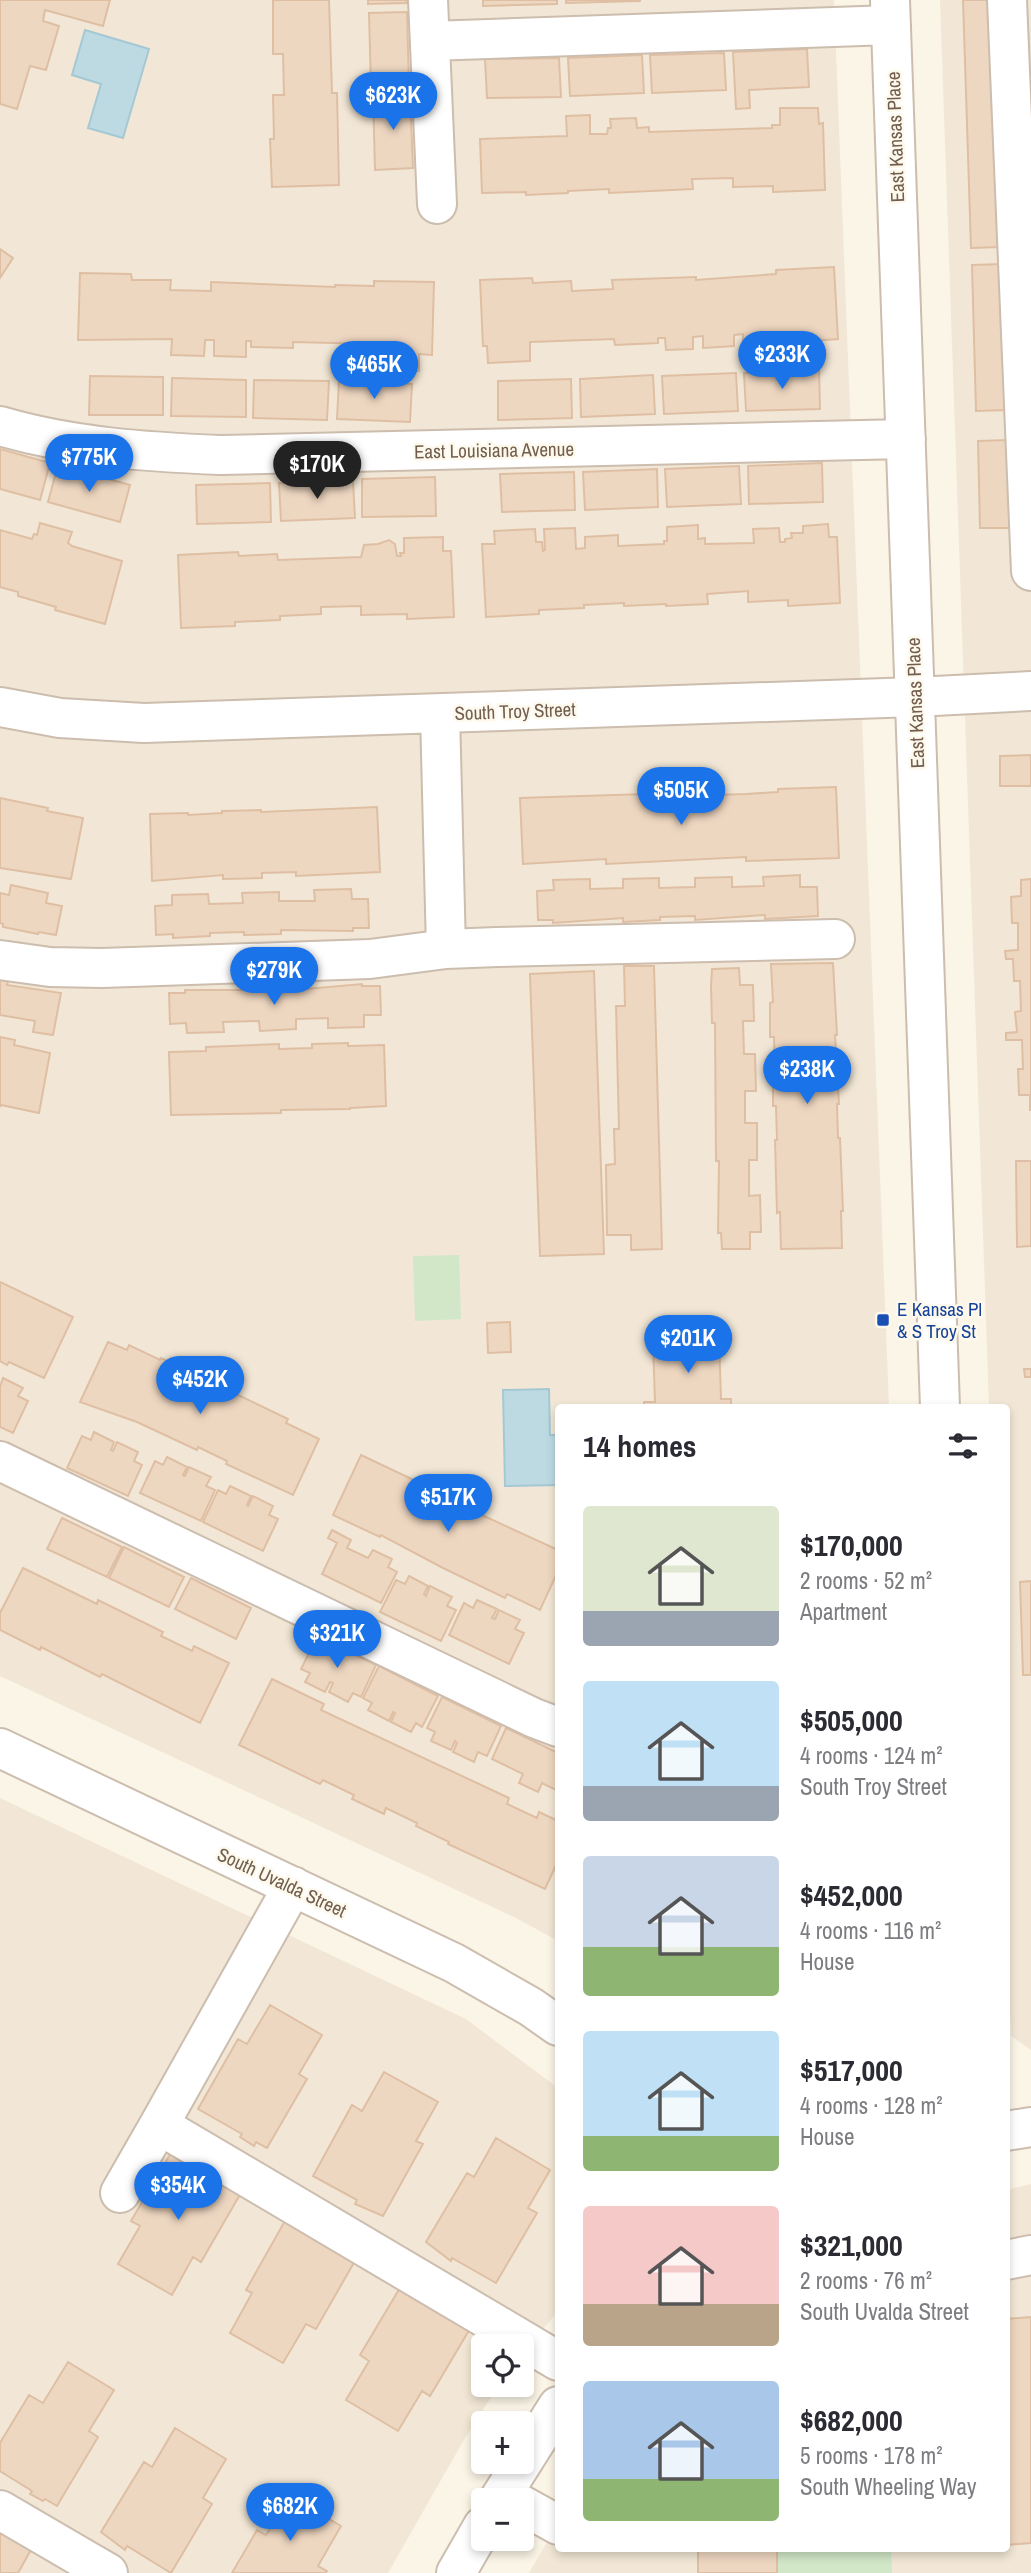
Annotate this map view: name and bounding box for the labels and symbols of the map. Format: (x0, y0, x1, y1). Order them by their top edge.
street label: East Kansas Place (880, 71, 910, 203)
pin: $623K (344, 72, 442, 132)
pin: $233K (733, 332, 831, 391)
pin: $465K (325, 342, 423, 401)
pin: $775K (40, 434, 138, 494)
street label: East Louisiana Avenue (414, 436, 574, 464)
pin: $170K (268, 442, 366, 501)
street label: East Kansas Place (900, 637, 930, 769)
street label: South Troy Street (454, 696, 577, 726)
pin: $505K (632, 768, 730, 827)
pin: $279K (225, 948, 323, 1007)
pin: $238K (758, 1046, 856, 1106)
place label: E Kansas Pl & S Troy St (897, 1296, 982, 1344)
marker: E Kansas Pl & S Troy St (875, 1312, 891, 1328)
pin: $201K (639, 1316, 737, 1375)
pin: $452K (151, 1356, 249, 1416)
pin: $517K (399, 1474, 497, 1534)
pin: $321K (288, 1610, 386, 1670)
street label: South Uvalda Street (213, 1841, 351, 1924)
pin: $354K (129, 2162, 227, 2222)
pin: $682K (241, 2484, 339, 2543)

